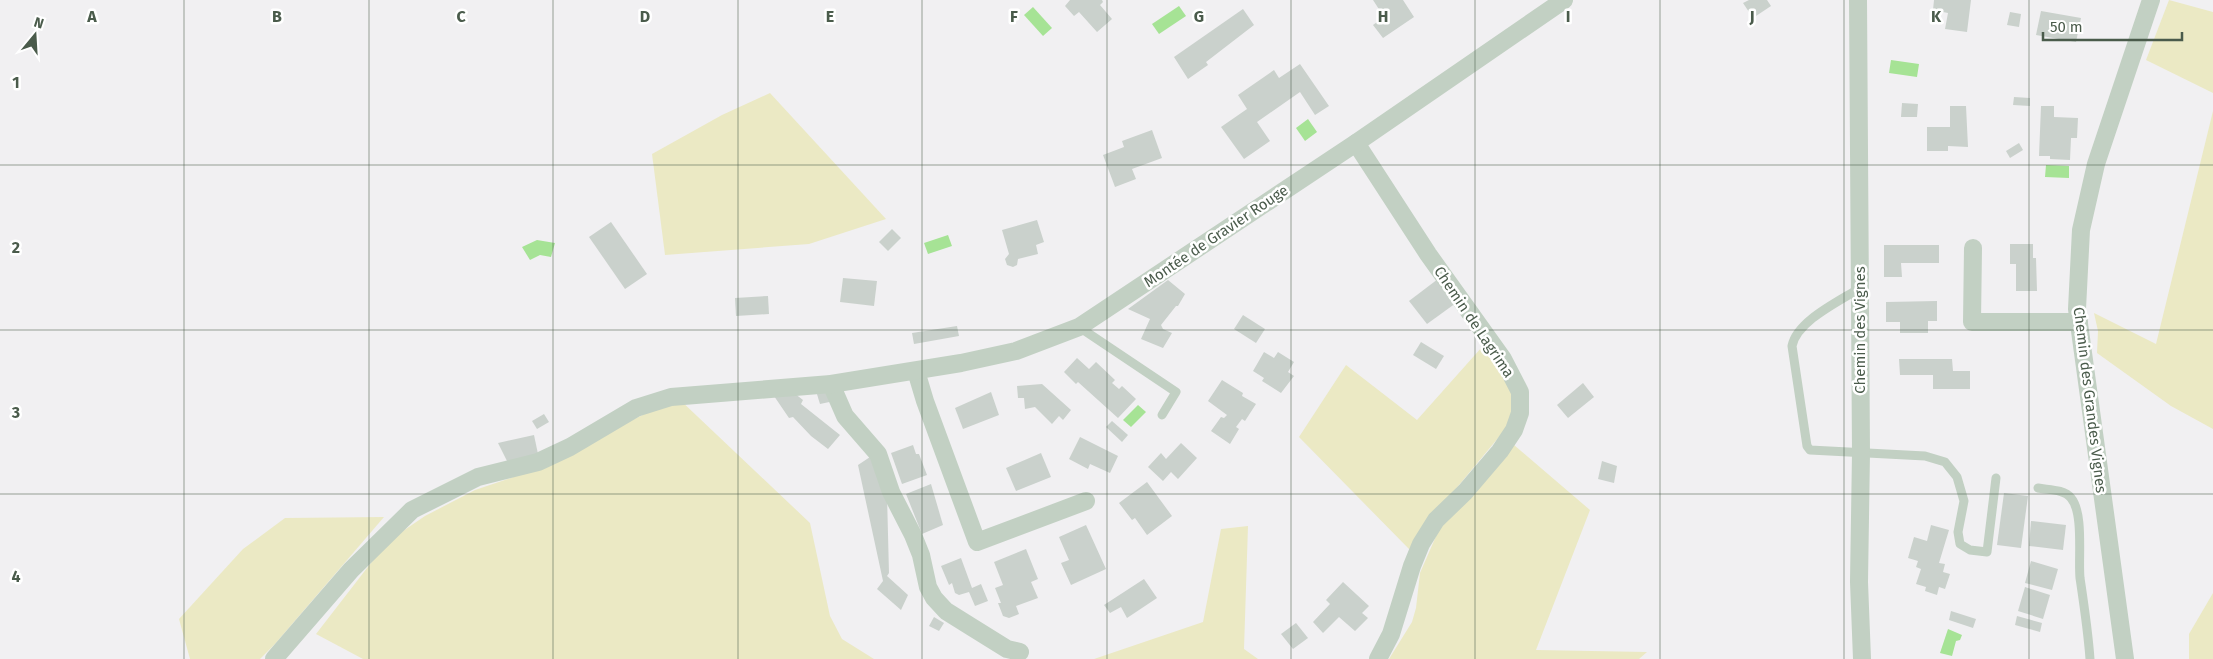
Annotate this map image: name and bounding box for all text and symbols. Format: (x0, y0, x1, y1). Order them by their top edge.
text: A (86, 7, 97, 26)
text: B (272, 7, 282, 26)
text: C (456, 7, 466, 26)
text: D (640, 7, 650, 26)
text: E (826, 7, 834, 26)
text: F (1010, 7, 1018, 26)
text: G (1194, 7, 1204, 26)
text: H (1378, 7, 1388, 26)
text: I (1566, 7, 1570, 26)
text: J (1748, 7, 1755, 26)
text: K (1931, 7, 1942, 26)
north arrow (10, 10, 60, 60)
scale bar (2043, 10, 2182, 42)
text: N (32, 14, 46, 33)
text: 50 m (2050, 18, 2083, 36)
text: 1 (12, 73, 20, 92)
street label: Montée de Gravier Rouge (1140, 181, 1292, 291)
text: 2 (12, 238, 20, 257)
street label: Chemin de Lagrima (1430, 263, 1518, 381)
street label: Chemin des Vignes (1851, 266, 1869, 394)
street label: Chemin des Grandes Vignes (2070, 306, 2110, 494)
text: 3 (11, 403, 20, 422)
text: 4 (11, 567, 21, 586)

